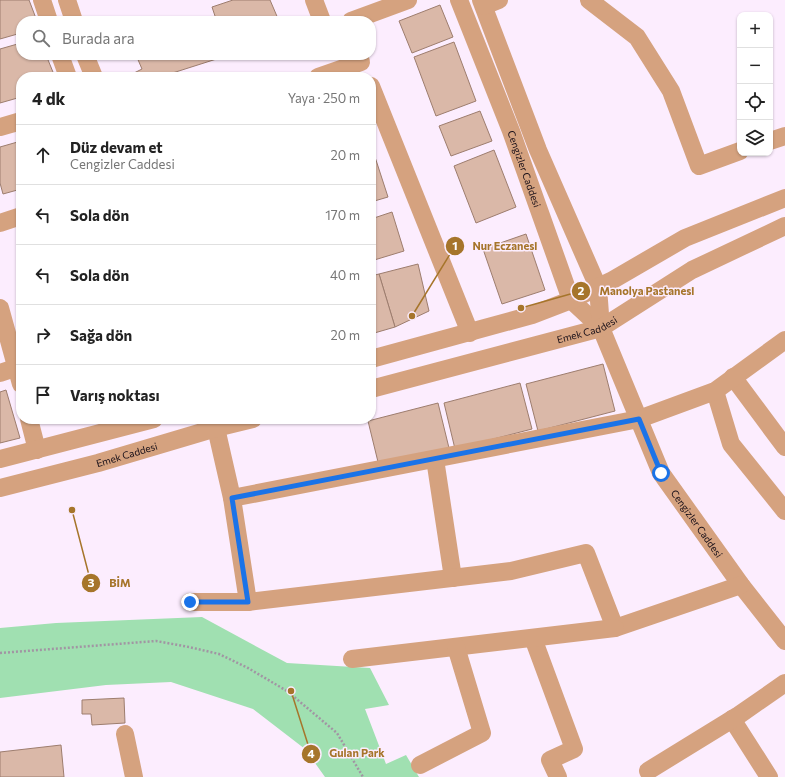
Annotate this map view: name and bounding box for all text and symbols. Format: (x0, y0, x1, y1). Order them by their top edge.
map controls (737, 12, 773, 156)
button: + (737, 12, 773, 48)
search box (16, 16, 376, 60)
icon: search (30, 27, 52, 49)
text: Burada ara (62, 29, 135, 47)
button: − (737, 48, 773, 84)
button: locate (737, 84, 773, 120)
text: 4 dk (32, 88, 65, 109)
text: Yaya · 250 m (288, 90, 360, 106)
button: layers (737, 120, 773, 156)
street label: Cengizler Caddesi (505, 129, 544, 209)
text: Düz devam et (70, 138, 163, 156)
icon: ahead (32, 144, 54, 166)
text: 20 m (331, 147, 360, 163)
text: Cengizler Caddesi (70, 156, 175, 172)
icon: left (32, 204, 54, 226)
text: Sola dön (70, 206, 129, 224)
text: 170 m (325, 207, 360, 223)
callout: Nur Eczanesi (445, 234, 546, 257)
text: 1 (452, 238, 458, 252)
text: Nur Eczanesi (473, 239, 537, 252)
icon: left (32, 264, 54, 286)
text: Sola dön (70, 266, 129, 284)
text: 40 m (330, 267, 360, 283)
callout: Manolya Pastanesi (571, 279, 702, 302)
text: 2 (578, 283, 585, 297)
text: Manolya Pastanesi (600, 284, 694, 297)
street label: Emek Caddesi (555, 313, 619, 345)
icon: right (32, 324, 54, 346)
text: Sağa dön (70, 326, 132, 344)
text: 20 m (331, 327, 360, 343)
icon: arrive (32, 384, 54, 406)
text: Varış noktası (70, 386, 160, 404)
street label: Emek Caddesi (95, 440, 159, 469)
route start (652, 464, 670, 482)
street label: Cengizler Caddesi (669, 487, 725, 560)
callout: BİM (81, 572, 139, 595)
text: 3 (88, 575, 95, 589)
text: BİM (109, 576, 131, 589)
route end (181, 593, 199, 611)
callout: Gulan Park (301, 742, 392, 765)
text: 4 (307, 746, 315, 760)
text: Gulan Park (329, 746, 385, 759)

